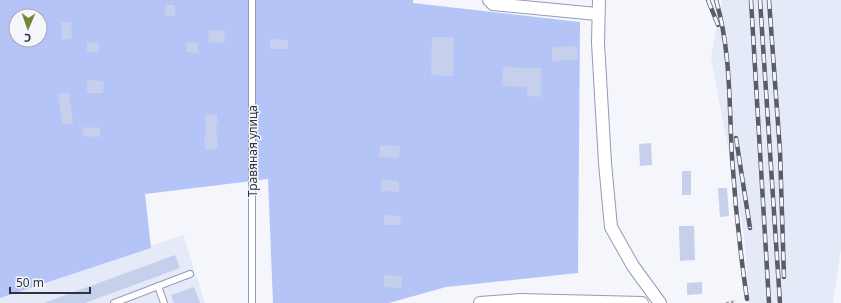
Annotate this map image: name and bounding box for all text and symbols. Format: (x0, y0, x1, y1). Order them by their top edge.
north arrow (8, 8, 48, 48)
text: С (24, 31, 31, 46)
street label: Травяная улица (244, 105, 261, 197)
scale bar (10, 269, 90, 295)
text: 50 m (16, 274, 44, 291)

